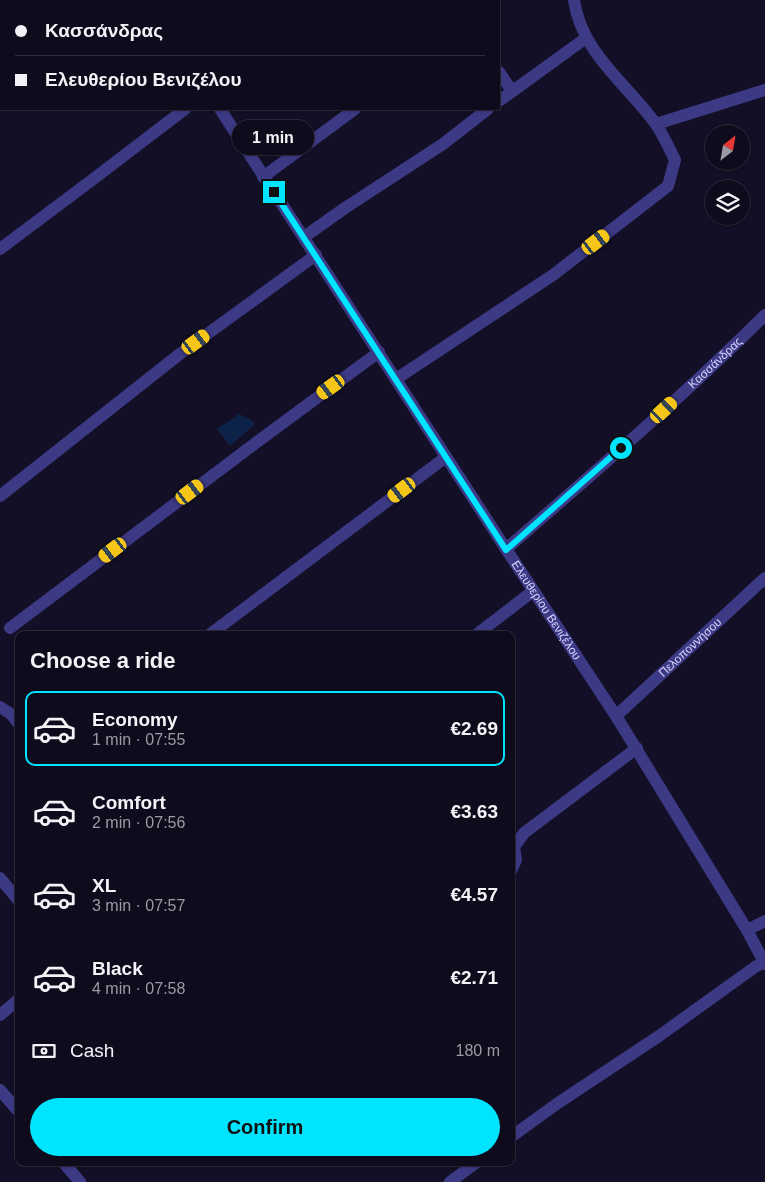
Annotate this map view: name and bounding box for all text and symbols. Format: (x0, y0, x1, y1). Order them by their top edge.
text: Κασσάνδρας (45, 20, 163, 41)
text: Ελευθερίου Βενιζέλου (45, 69, 242, 90)
callout: 1 min (233, 120, 315, 154)
north arrow (705, 125, 750, 170)
map controls (705, 125, 750, 225)
text: 1 min (252, 129, 294, 146)
button: layers (705, 180, 750, 225)
route end (263, 181, 285, 203)
car (579, 227, 612, 257)
car (179, 327, 212, 357)
street label: Κασσάνδρας (685, 334, 745, 392)
car (314, 372, 347, 402)
car (647, 394, 680, 426)
route start (610, 437, 632, 459)
car (385, 475, 418, 505)
car (173, 477, 206, 507)
car (96, 535, 129, 565)
street label: Ελευθερίου Βενιζέλου (509, 558, 584, 662)
street label: Πελοποννήσου (656, 615, 724, 680)
text: Choose a ride (30, 648, 175, 673)
icon: car (32, 706, 77, 751)
text: Economy (92, 709, 178, 730)
text: €2.69 (450, 718, 498, 739)
text: 1 min · 07:55 (92, 731, 185, 748)
icon: car (32, 789, 77, 834)
text: Comfort (92, 792, 166, 813)
text: €3.63 (450, 801, 498, 822)
text: 2 min · 07:56 (92, 814, 185, 831)
icon: car (32, 872, 77, 917)
text: XL (92, 875, 116, 896)
text: €4.57 (450, 884, 498, 905)
text: 3 min · 07:57 (92, 897, 185, 914)
icon: car (32, 955, 77, 1000)
text: Black (92, 958, 143, 979)
text: €2.71 (450, 967, 498, 988)
text: 4 min · 07:58 (92, 980, 185, 997)
icon: cash (30, 1037, 58, 1065)
text: Cash (70, 1040, 114, 1061)
text: 180 m (456, 1042, 500, 1059)
button: Confirm (30, 1098, 500, 1156)

